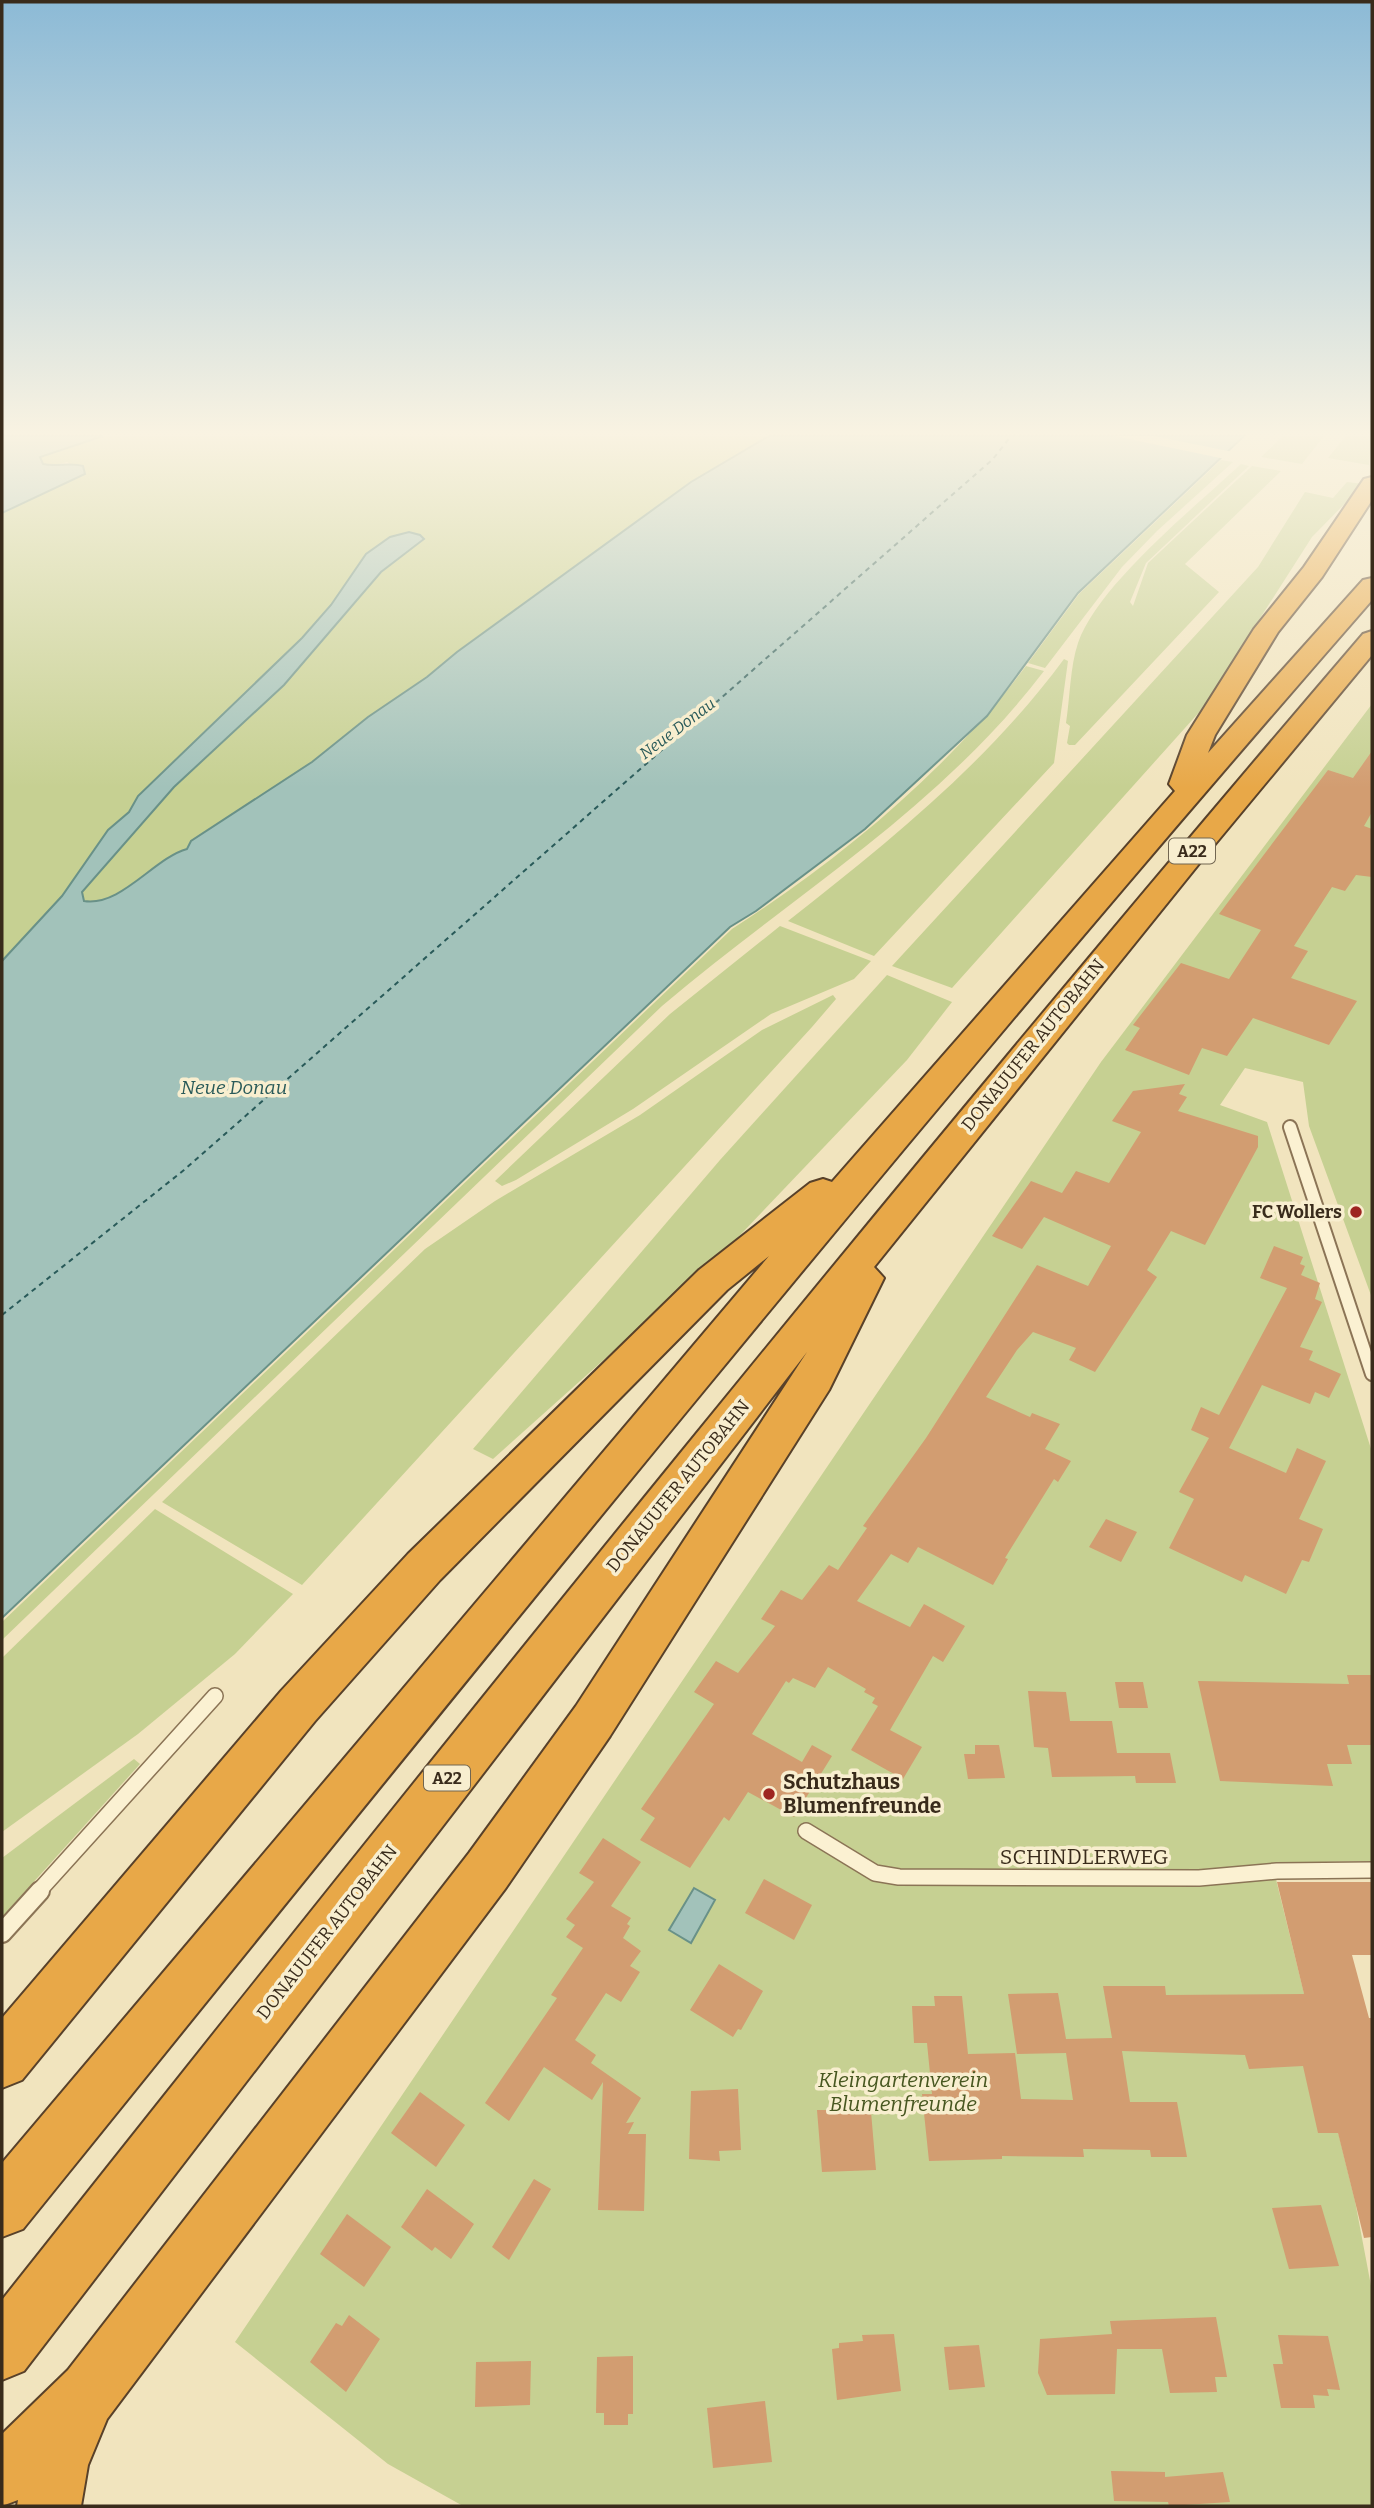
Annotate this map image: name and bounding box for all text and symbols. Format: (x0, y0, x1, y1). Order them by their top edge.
water label: Neue Donau (636, 694, 719, 763)
road number: A22 (1169, 838, 1215, 864)
street label: DONAUUFER AUTOBAHN (957, 954, 1109, 1136)
water label: Neue Donau (181, 1076, 287, 1099)
place label: FC Wollers (1252, 1201, 1342, 1223)
marker: FC Wollers (1348, 1204, 1364, 1220)
street label: DONAUUFER AUTOBAHN (602, 1395, 754, 1577)
road number: A22 (424, 1766, 470, 1790)
place label: Schutzhaus Blumenfreunde (783, 1769, 941, 1819)
marker: Schutzhaus Blumenfreunde (761, 1786, 777, 1802)
street label: DONAUUFER AUTOBAHN (252, 1840, 402, 2024)
street label: SCHINDLERWEG (1000, 1844, 1168, 1870)
park label: Kleingartenverein Blumenfreunde (818, 2067, 988, 2117)

